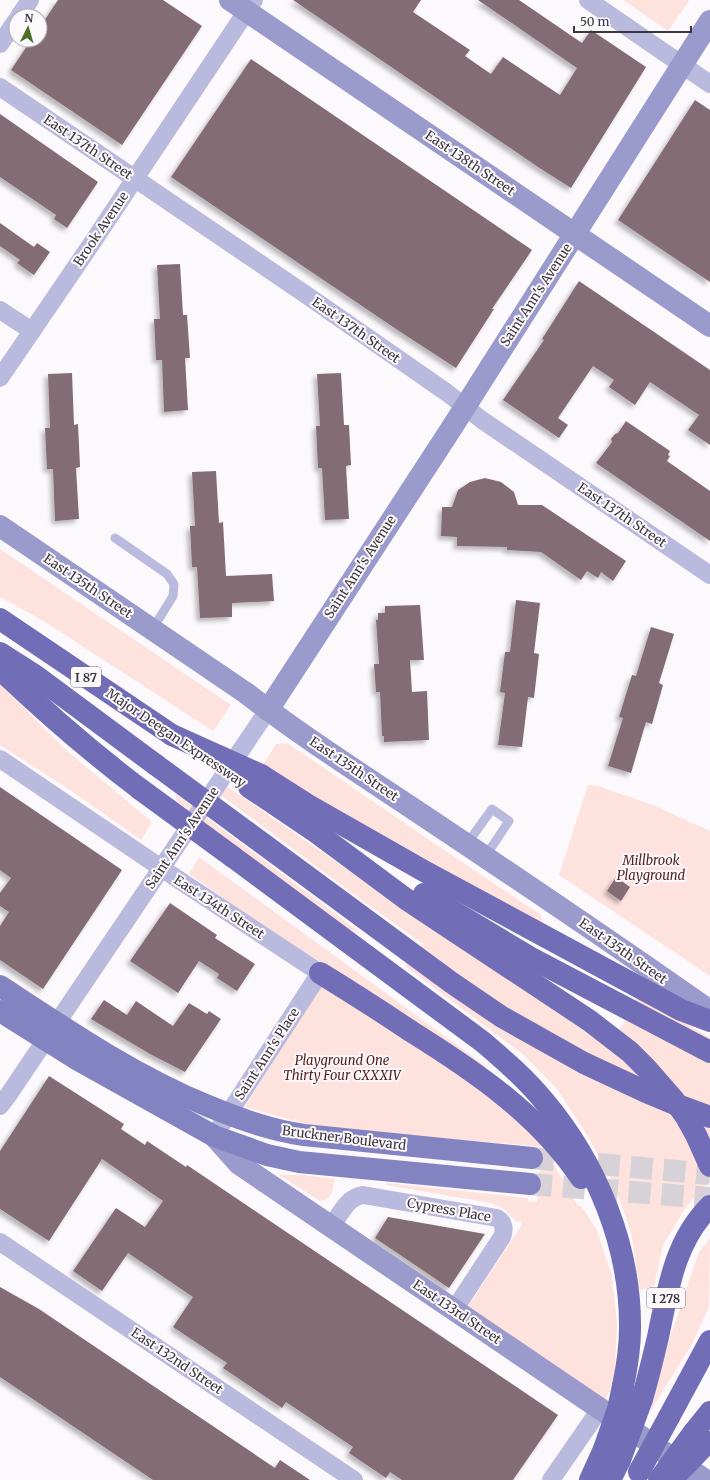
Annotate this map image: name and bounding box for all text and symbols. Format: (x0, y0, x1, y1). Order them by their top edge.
north arrow (8, 8, 48, 48)
scale bar (574, 8, 691, 34)
text: N (24, 11, 34, 25)
text: 50 m (580, 14, 609, 29)
street label: East 137th Street (40, 111, 136, 183)
street label: East 138th Street (422, 127, 518, 199)
street label: Brook Avenue (70, 188, 132, 270)
street label: Saint Ann's Avenue (496, 240, 576, 350)
street label: East 137th Street (309, 293, 403, 367)
street label: East 137th Street (574, 479, 670, 551)
street label: Saint Ann's Avenue (320, 512, 400, 622)
street label: East 135th Street (40, 550, 136, 622)
road number: I 87 (71, 667, 101, 687)
street label: Major Deegan Expressway (103, 685, 250, 791)
street label: East 135th Street (306, 733, 402, 805)
street label: Saint Ann's Avenue (142, 783, 223, 892)
park label: Millbrook Playground (617, 852, 686, 884)
street label: East 134th Street (170, 871, 268, 943)
street label: East 135th Street (576, 914, 670, 988)
street label: Saint Ann's Place (231, 1005, 303, 1103)
park label: Playground One Thirty Four CXXXIV (283, 1052, 402, 1084)
street label: Bruckner Boulevard (281, 1122, 407, 1154)
street label: Cypress Place (406, 1194, 492, 1226)
street label: East 133rd Street (409, 1276, 505, 1348)
road number: I 278 (647, 1288, 685, 1308)
street label: East 132nd Street (128, 1324, 226, 1398)

